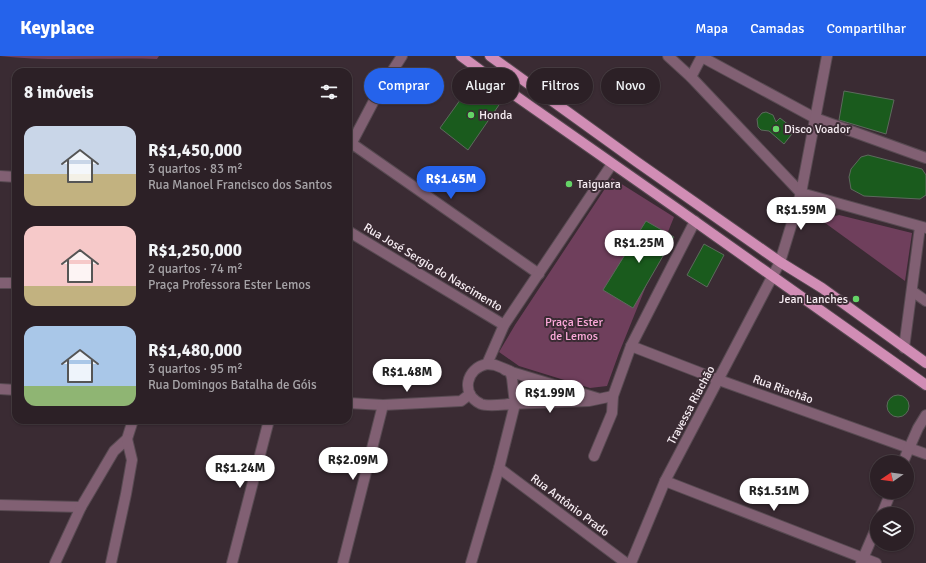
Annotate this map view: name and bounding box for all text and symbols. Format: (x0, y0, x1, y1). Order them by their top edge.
text: Keyplace (20, 16, 95, 40)
text: Mapa (695, 20, 728, 37)
text: Camadas (750, 20, 804, 37)
text: Compartilhar (826, 20, 906, 37)
chip: Comprar (364, 68, 444, 104)
chip: Alugar (452, 68, 519, 104)
chip: Filtros (527, 68, 593, 104)
chip: Novo (601, 68, 660, 104)
icon: filters (318, 81, 340, 103)
text: 8 imóveis (24, 82, 94, 103)
place label: Honda (479, 108, 512, 123)
marker: Honda (466, 110, 476, 120)
place label: Disco Voador (784, 122, 851, 137)
marker: Disco Voador (771, 124, 781, 134)
text: R$1,450,000 (148, 140, 242, 161)
icon: home (56, 142, 104, 190)
text: 3 quartos · 83 m² (148, 161, 243, 177)
pin: R$1.45M (414, 166, 488, 200)
text: R$1.45M (426, 171, 476, 187)
text: Rua Manoel Francisco dos Santos (148, 177, 332, 193)
place label: Taiguara (577, 177, 621, 192)
marker: Taiguara (564, 179, 574, 189)
pin: R$1.59M (764, 197, 838, 231)
text: R$1.59M (776, 202, 826, 218)
street label: Rua José Sergio do Nascimento (361, 220, 505, 315)
pin: R$1.25M (602, 230, 676, 264)
text: R$1.25M (614, 235, 664, 251)
text: R$1,250,000 (148, 240, 242, 261)
icon: home (56, 242, 104, 290)
text: 2 quartos · 74 m² (148, 261, 243, 277)
text: Praça Professora Ester Lemos (148, 277, 311, 293)
place label: Jean Lanches (779, 292, 848, 307)
marker: Jean Lanches (851, 294, 861, 304)
park label: Praça Ester de Lemos (545, 315, 604, 344)
text: R$1,480,000 (148, 340, 242, 361)
icon: home (56, 342, 104, 390)
pin: R$1.48M (370, 359, 444, 393)
text: 3 quartos · 95 m² (148, 361, 243, 377)
street label: Travessa Riachão (664, 363, 718, 447)
text: R$1.48M (382, 364, 432, 380)
street label: Rua Riachão (751, 372, 815, 407)
text: Rua Domingos Batalha de Góis (148, 377, 317, 393)
pin: R$1.99M (513, 380, 587, 414)
text: R$1.99M (525, 385, 575, 401)
pin: R$2.09M (316, 447, 390, 481)
text: R$2.09M (328, 452, 378, 468)
pin: R$1.24M (203, 455, 277, 489)
north arrow (870, 455, 914, 499)
map controls (870, 455, 914, 551)
text: R$1.24M (215, 460, 265, 476)
street label: Rua Antônio Prado (527, 471, 612, 540)
pin: R$1.51M (737, 478, 811, 512)
text: R$1.51M (749, 483, 799, 499)
button: layers (870, 507, 914, 551)

